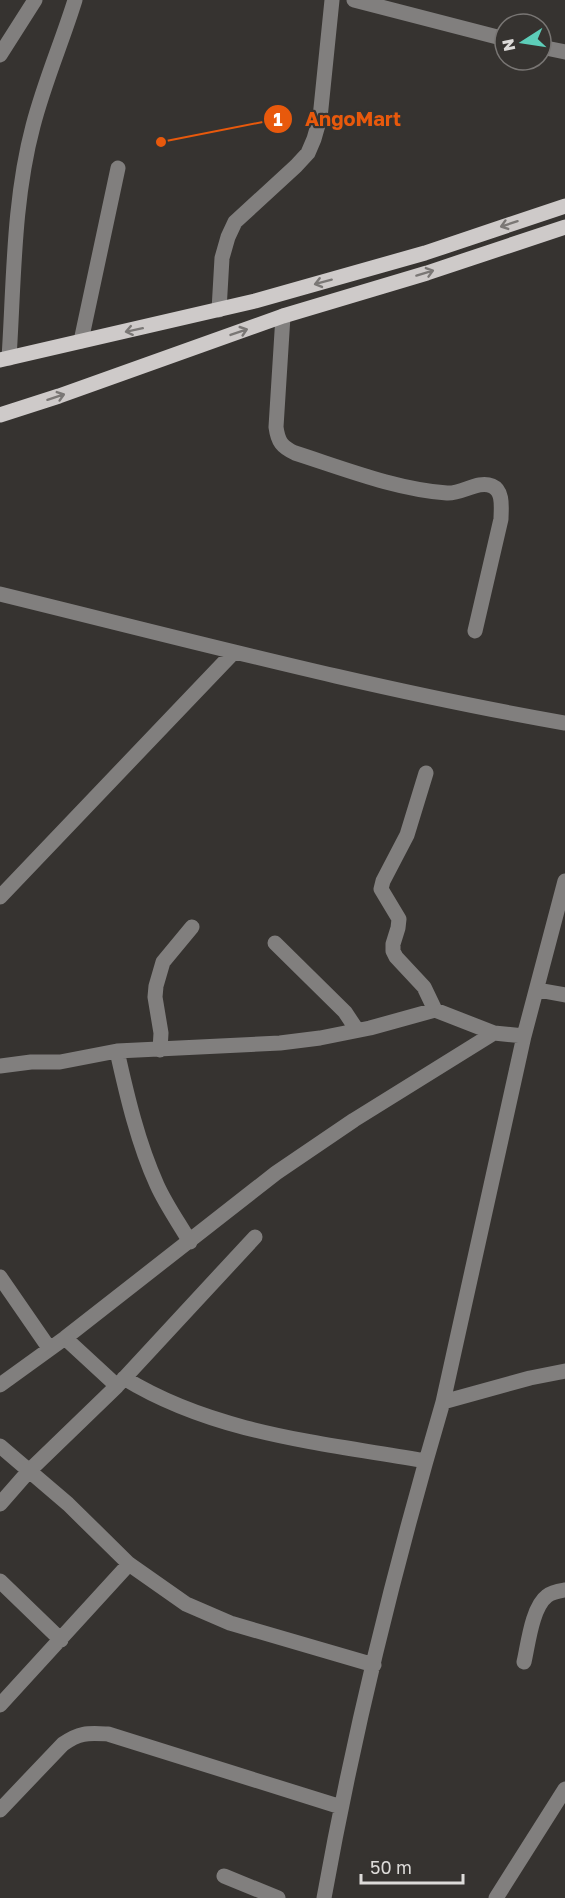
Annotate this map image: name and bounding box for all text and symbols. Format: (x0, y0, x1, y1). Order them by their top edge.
north arrow (493, 12, 553, 72)
text: N (497, 37, 519, 53)
callout: AngoMart (263, 100, 413, 138)
text: AngoMart (305, 106, 401, 130)
text: 1 (273, 108, 283, 130)
one-way arrow (500, 219, 519, 230)
one-way arrow (415, 267, 434, 278)
one-way arrow (314, 276, 333, 288)
one-way arrow (125, 324, 144, 336)
one-way arrow (230, 325, 248, 336)
one-way arrow (46, 391, 65, 402)
scale bar (361, 1847, 463, 1885)
text: 50 m (370, 1856, 412, 1878)

